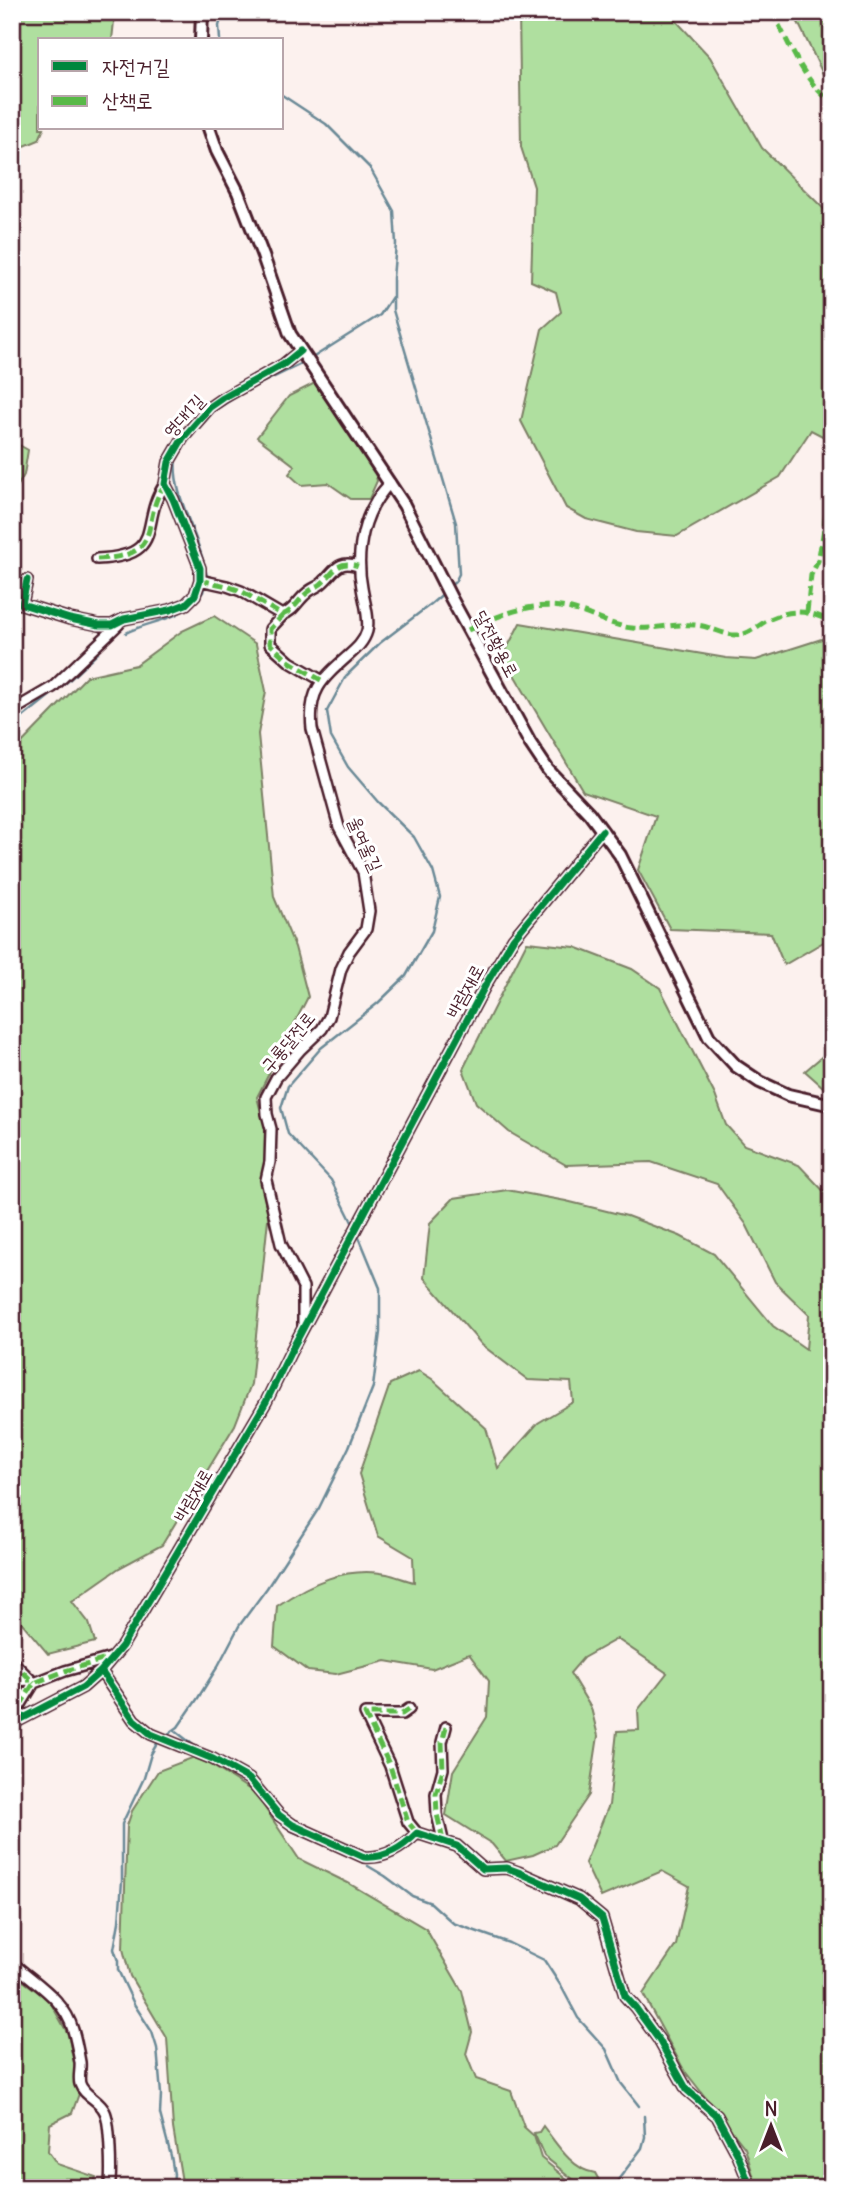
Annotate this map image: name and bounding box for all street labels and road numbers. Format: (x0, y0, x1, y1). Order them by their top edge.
street label: 영대1길 (158, 389, 209, 442)
street label: 달전황용로 (469, 606, 524, 681)
street label: 울여울길 (343, 813, 388, 875)
street label: 바람재로 (440, 960, 489, 1022)
street label: 구룡달전로 (256, 1007, 320, 1077)
street label: 바람재로 (168, 1464, 217, 1525)

